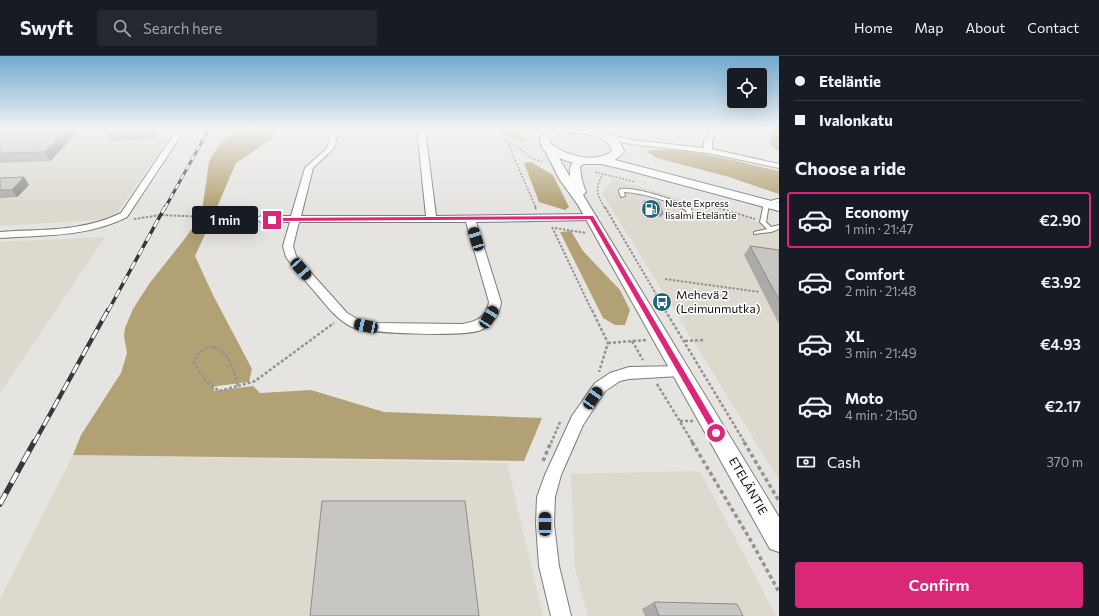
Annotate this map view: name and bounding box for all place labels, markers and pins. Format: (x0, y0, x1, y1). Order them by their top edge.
place label: Neste Express Iisalmi Eteläntie (665, 197, 736, 221)
fuel station icon: Neste Express Iisalmi Eteläntie (640, 198, 662, 220)
place label: Mehevä 2 (Leimunmutka) (676, 287, 760, 315)
bus stop icon: Mehevä 2 (Leimunmutka) (651, 291, 673, 313)

